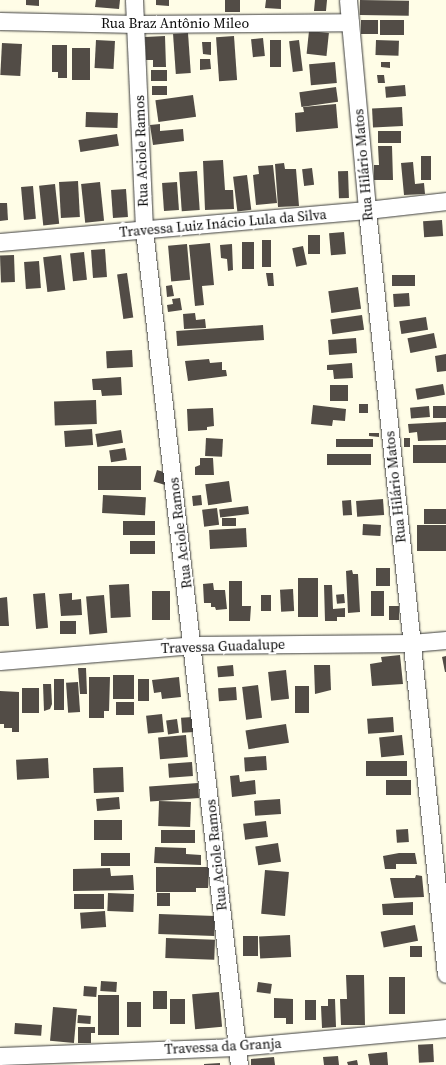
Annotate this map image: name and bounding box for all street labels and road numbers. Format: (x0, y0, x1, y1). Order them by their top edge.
street label: Rua Braz Antônio Mileo (101, 15, 249, 31)
street label: Rua Aciole Ramos (131, 95, 151, 207)
street label: Rua Hilário Matos (350, 108, 376, 222)
street label: Travessa Luiz Inácio Lula da Silva (119, 206, 327, 240)
street label: Rua Hilário Matos (381, 430, 409, 544)
street label: Rua Aciole Ramos (165, 476, 195, 590)
street label: Travessa Guadalupe (161, 635, 285, 657)
street label: Rua Aciole Ramos (202, 798, 230, 912)
street label: Travessa da Granja (164, 1035, 282, 1057)

